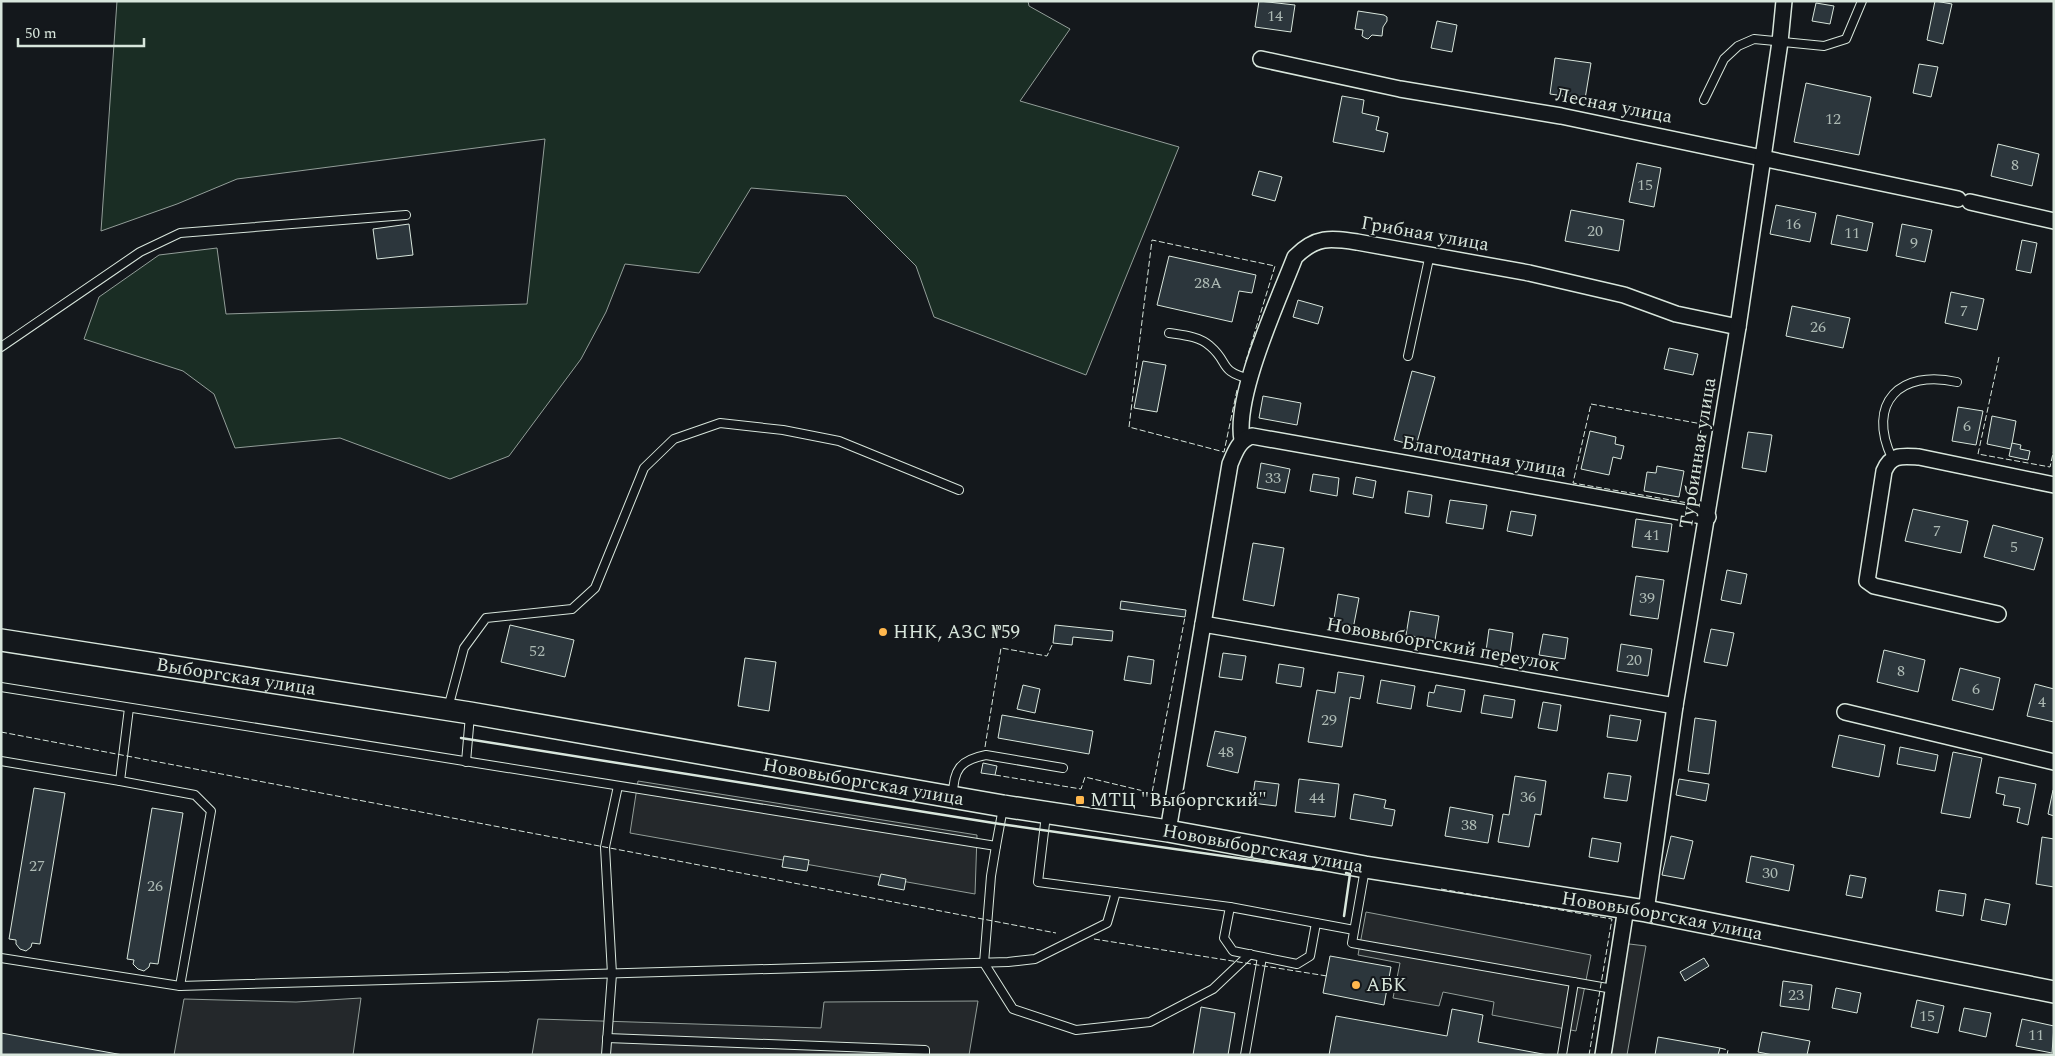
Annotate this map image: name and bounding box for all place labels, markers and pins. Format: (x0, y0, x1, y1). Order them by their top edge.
place label: ННК, АЗС №59 (893, 618, 1020, 647)
marker: ННК, АЗС №59 (877, 626, 889, 638)
place label: МТЦ "Выборгский" (1090, 786, 1267, 815)
marker: МТЦ "Выборгский" (1074, 794, 1086, 806)
place label: АБК (1366, 971, 1407, 1000)
marker: АБК (1350, 979, 1362, 991)

